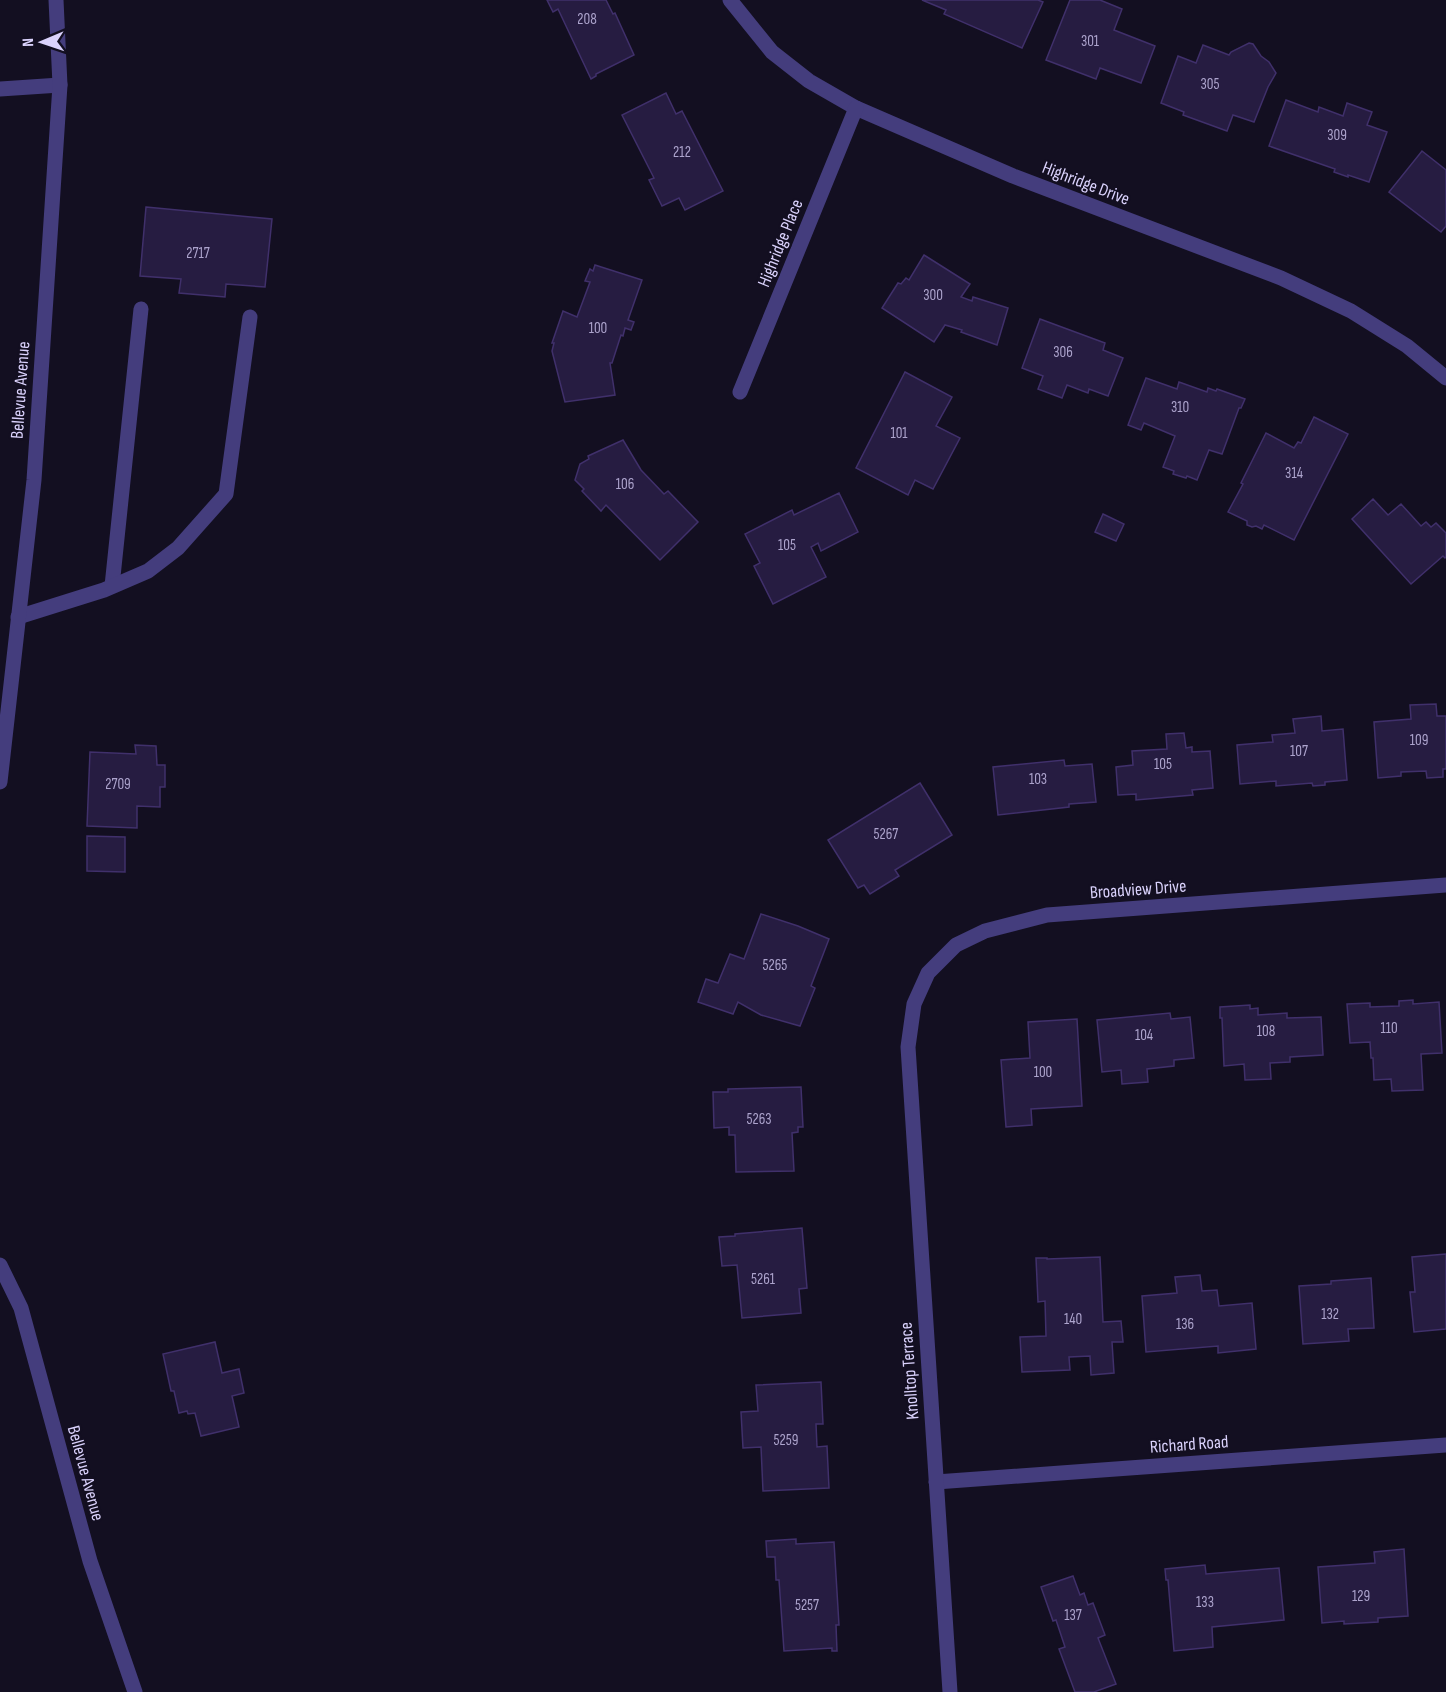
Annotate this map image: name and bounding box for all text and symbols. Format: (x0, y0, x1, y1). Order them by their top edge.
house number: 208 (577, 10, 597, 29)
north arrow (12, 12, 72, 72)
house number: 301 (1081, 32, 1100, 51)
text: N (19, 38, 38, 47)
house number: 305 (1201, 75, 1220, 94)
house number: 309 (1327, 126, 1347, 145)
house number: 212 (673, 143, 691, 162)
street label: Highridge Drive (1039, 157, 1133, 210)
street label: Highridge Place (753, 196, 808, 290)
house number: 2717 (186, 244, 210, 263)
house number: 300 (923, 286, 943, 305)
house number: 100 (589, 319, 607, 338)
street label: Bellevue Avenue (7, 341, 34, 439)
house number: 306 (1053, 343, 1073, 362)
house number: 310 (1171, 398, 1189, 417)
house number: 101 (890, 424, 908, 443)
house number: 314 (1285, 464, 1303, 483)
house number: 106 (616, 475, 634, 494)
house number: 105 (778, 536, 796, 555)
house number: 109 (1410, 731, 1428, 750)
house number: 107 (1290, 742, 1308, 761)
house number: 105 (1154, 755, 1172, 774)
house number: 103 (1029, 770, 1047, 789)
house number: 2709 (105, 775, 131, 794)
house number: 5267 (874, 825, 898, 844)
street label: Broadview Drive (1089, 876, 1187, 903)
house number: 5265 (763, 956, 787, 975)
house number: 110 (1380, 1019, 1398, 1038)
house number: 108 (1257, 1022, 1275, 1041)
house number: 104 (1135, 1026, 1153, 1045)
house number: 100 (1034, 1063, 1052, 1082)
house number: 5263 (746, 1110, 772, 1129)
house number: 5261 (751, 1270, 776, 1289)
house number: 132 (1321, 1305, 1339, 1324)
house number: 140 (1064, 1310, 1082, 1329)
house number: 136 (1176, 1315, 1194, 1334)
street label: Knolltop Terrace (896, 1321, 923, 1420)
street label: Bellevue Avenue (63, 1423, 108, 1523)
house number: 5259 (774, 1431, 798, 1450)
street label: Richard Road (1149, 1431, 1229, 1458)
house number: 129 (1352, 1587, 1370, 1606)
house number: 133 (1196, 1593, 1214, 1612)
house number: 5257 (795, 1596, 819, 1615)
house number: 137 (1064, 1606, 1082, 1625)

